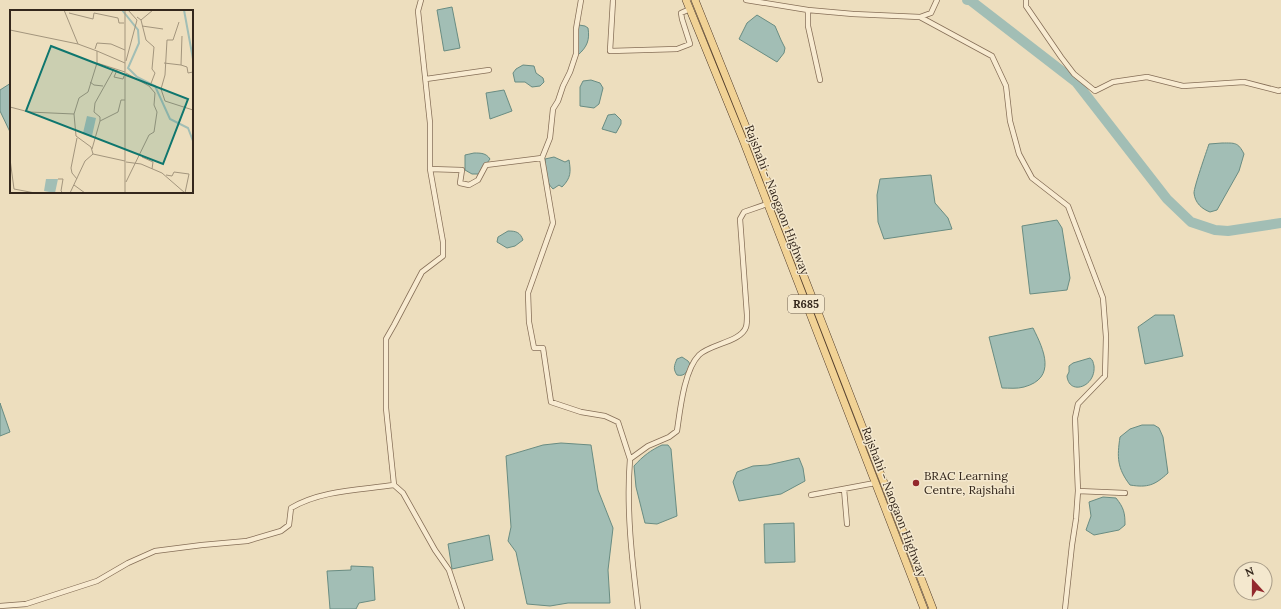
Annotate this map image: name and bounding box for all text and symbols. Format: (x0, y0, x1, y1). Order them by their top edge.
inset map (10, 10, 193, 193)
street label: Rajshahi - Naogaon Highway (742, 123, 813, 278)
road number: R685 (788, 295, 824, 313)
street label: Rajshahi - Naogaon Highway (859, 425, 930, 580)
place label: BRAC Learning Centre, Rajshahi (924, 468, 1015, 497)
marker: BRAC Learning Centre, Rajshahi (911, 478, 921, 488)
north arrow (1233, 561, 1273, 601)
text: N (1243, 563, 1256, 580)

